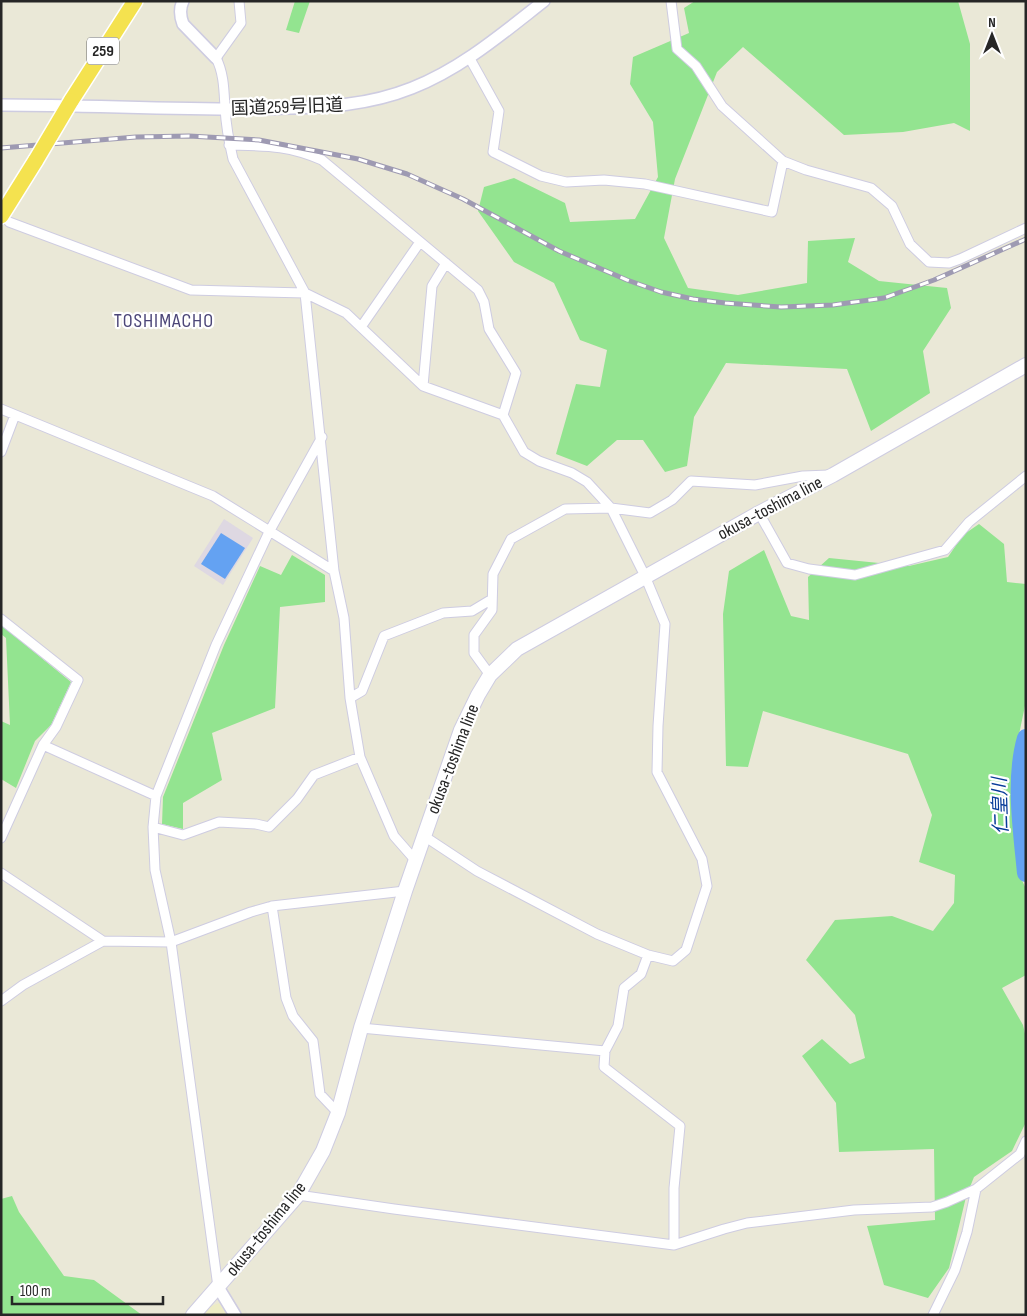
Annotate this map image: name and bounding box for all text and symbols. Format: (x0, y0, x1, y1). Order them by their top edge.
north arrow (967, 10, 1017, 60)
text: N (988, 14, 996, 31)
road number: 259 (87, 37, 119, 64)
street label: 国道259号旧道 (230, 95, 344, 119)
district label: TOSHIMACHO (114, 309, 214, 333)
street label: okusa-toshima line (714, 472, 826, 544)
street label: okusa-toshima line (422, 701, 484, 817)
water label: 仁皇川 (988, 775, 1013, 835)
street label: okusa-toshima line (221, 1178, 311, 1280)
scale bar (12, 1274, 164, 1306)
text: 100 m (20, 1282, 51, 1301)

